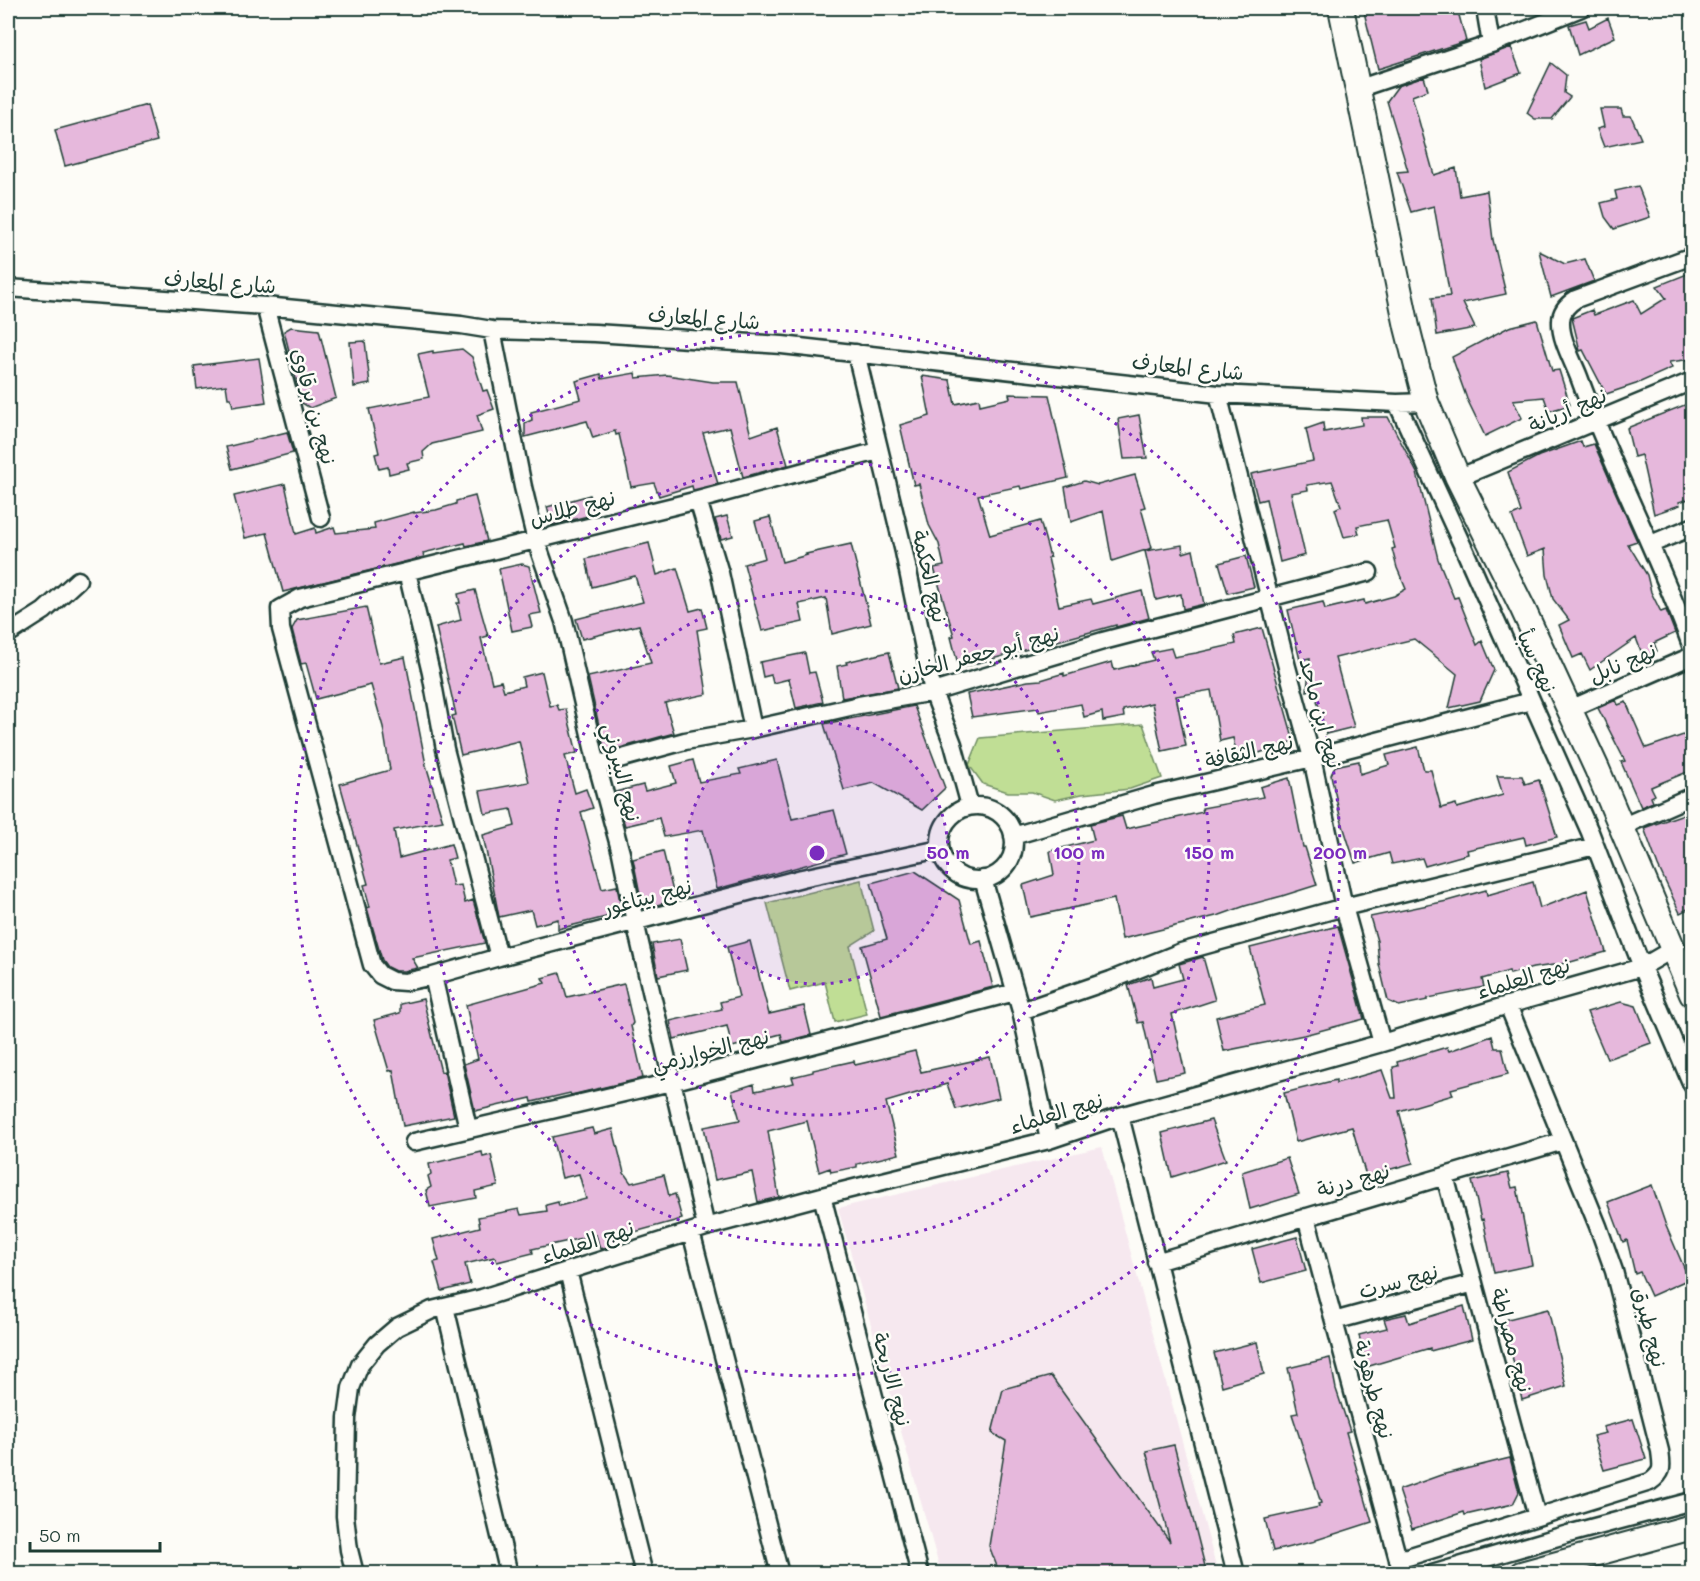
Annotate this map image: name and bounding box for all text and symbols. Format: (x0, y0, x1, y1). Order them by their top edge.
street label: شارع المعارف (163, 264, 277, 301)
street label: شارع المعارف (647, 300, 761, 337)
street label: نهج بن برقاوي (284, 345, 344, 468)
street label: شارع المعارف (1130, 347, 1245, 388)
street label: نهج أريانة (1524, 380, 1611, 439)
street label: نهج طلاس (526, 483, 618, 533)
street label: نهج الحكمة (905, 527, 955, 625)
street label: نهج أبو جعفر الخازن (894, 618, 1062, 689)
street label: نهج سبأ (1510, 625, 1564, 698)
street label: نهج نابل (1584, 636, 1661, 690)
street label: نهج ابن ماجد (1292, 655, 1350, 772)
street label: نهج البيروني (591, 720, 648, 826)
street label: نهج الثقافة (1202, 727, 1296, 775)
text: 50 m (927, 840, 969, 864)
text: 100 m (1053, 840, 1105, 864)
text: 150 m (1184, 840, 1234, 864)
text: 200 m (1313, 840, 1367, 864)
centre of rings (807, 843, 827, 863)
street label: نهج بيتاغور (598, 871, 695, 923)
street label: نهج العلماء (1473, 950, 1574, 1006)
street label: نهج الخوارزمي (648, 1021, 773, 1083)
street label: نهج العلماء (1006, 1085, 1107, 1141)
street label: نهج درنة (1313, 1156, 1393, 1204)
street label: نهج العلماء (537, 1213, 638, 1271)
street label: نهج سرت (1355, 1256, 1441, 1306)
street label: نهج طبرق (1626, 1284, 1674, 1370)
street label: نهج مصراطة (1484, 1285, 1540, 1396)
street label: نهج الاريحة (866, 1329, 918, 1429)
street label: نهج طرهونة (1347, 1337, 1401, 1442)
scale bar (30, 1515, 160, 1553)
text: 50 m (39, 1523, 81, 1547)

